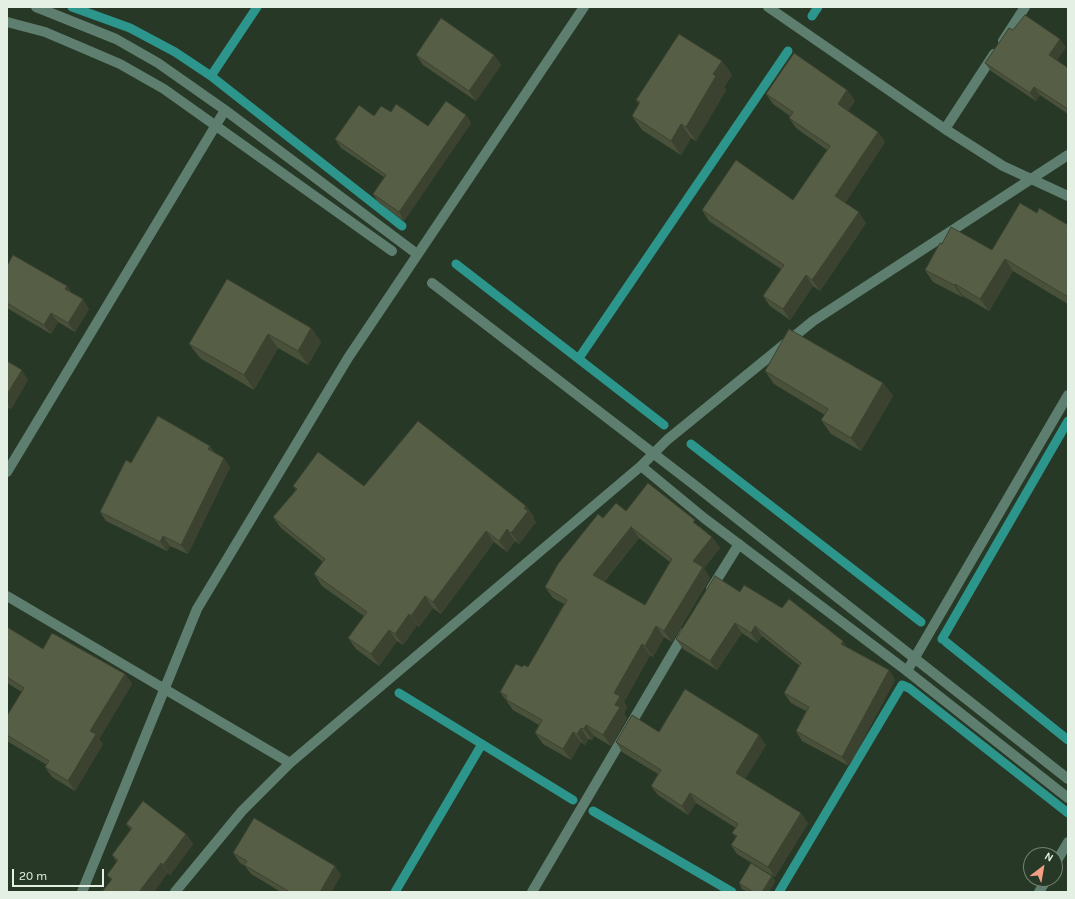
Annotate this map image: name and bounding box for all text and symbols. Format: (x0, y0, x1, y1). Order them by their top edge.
north arrow (1023, 847, 1063, 887)
text: N (1042, 850, 1056, 865)
scale bar (14, 861, 106, 887)
text: 20 m (19, 869, 47, 883)

